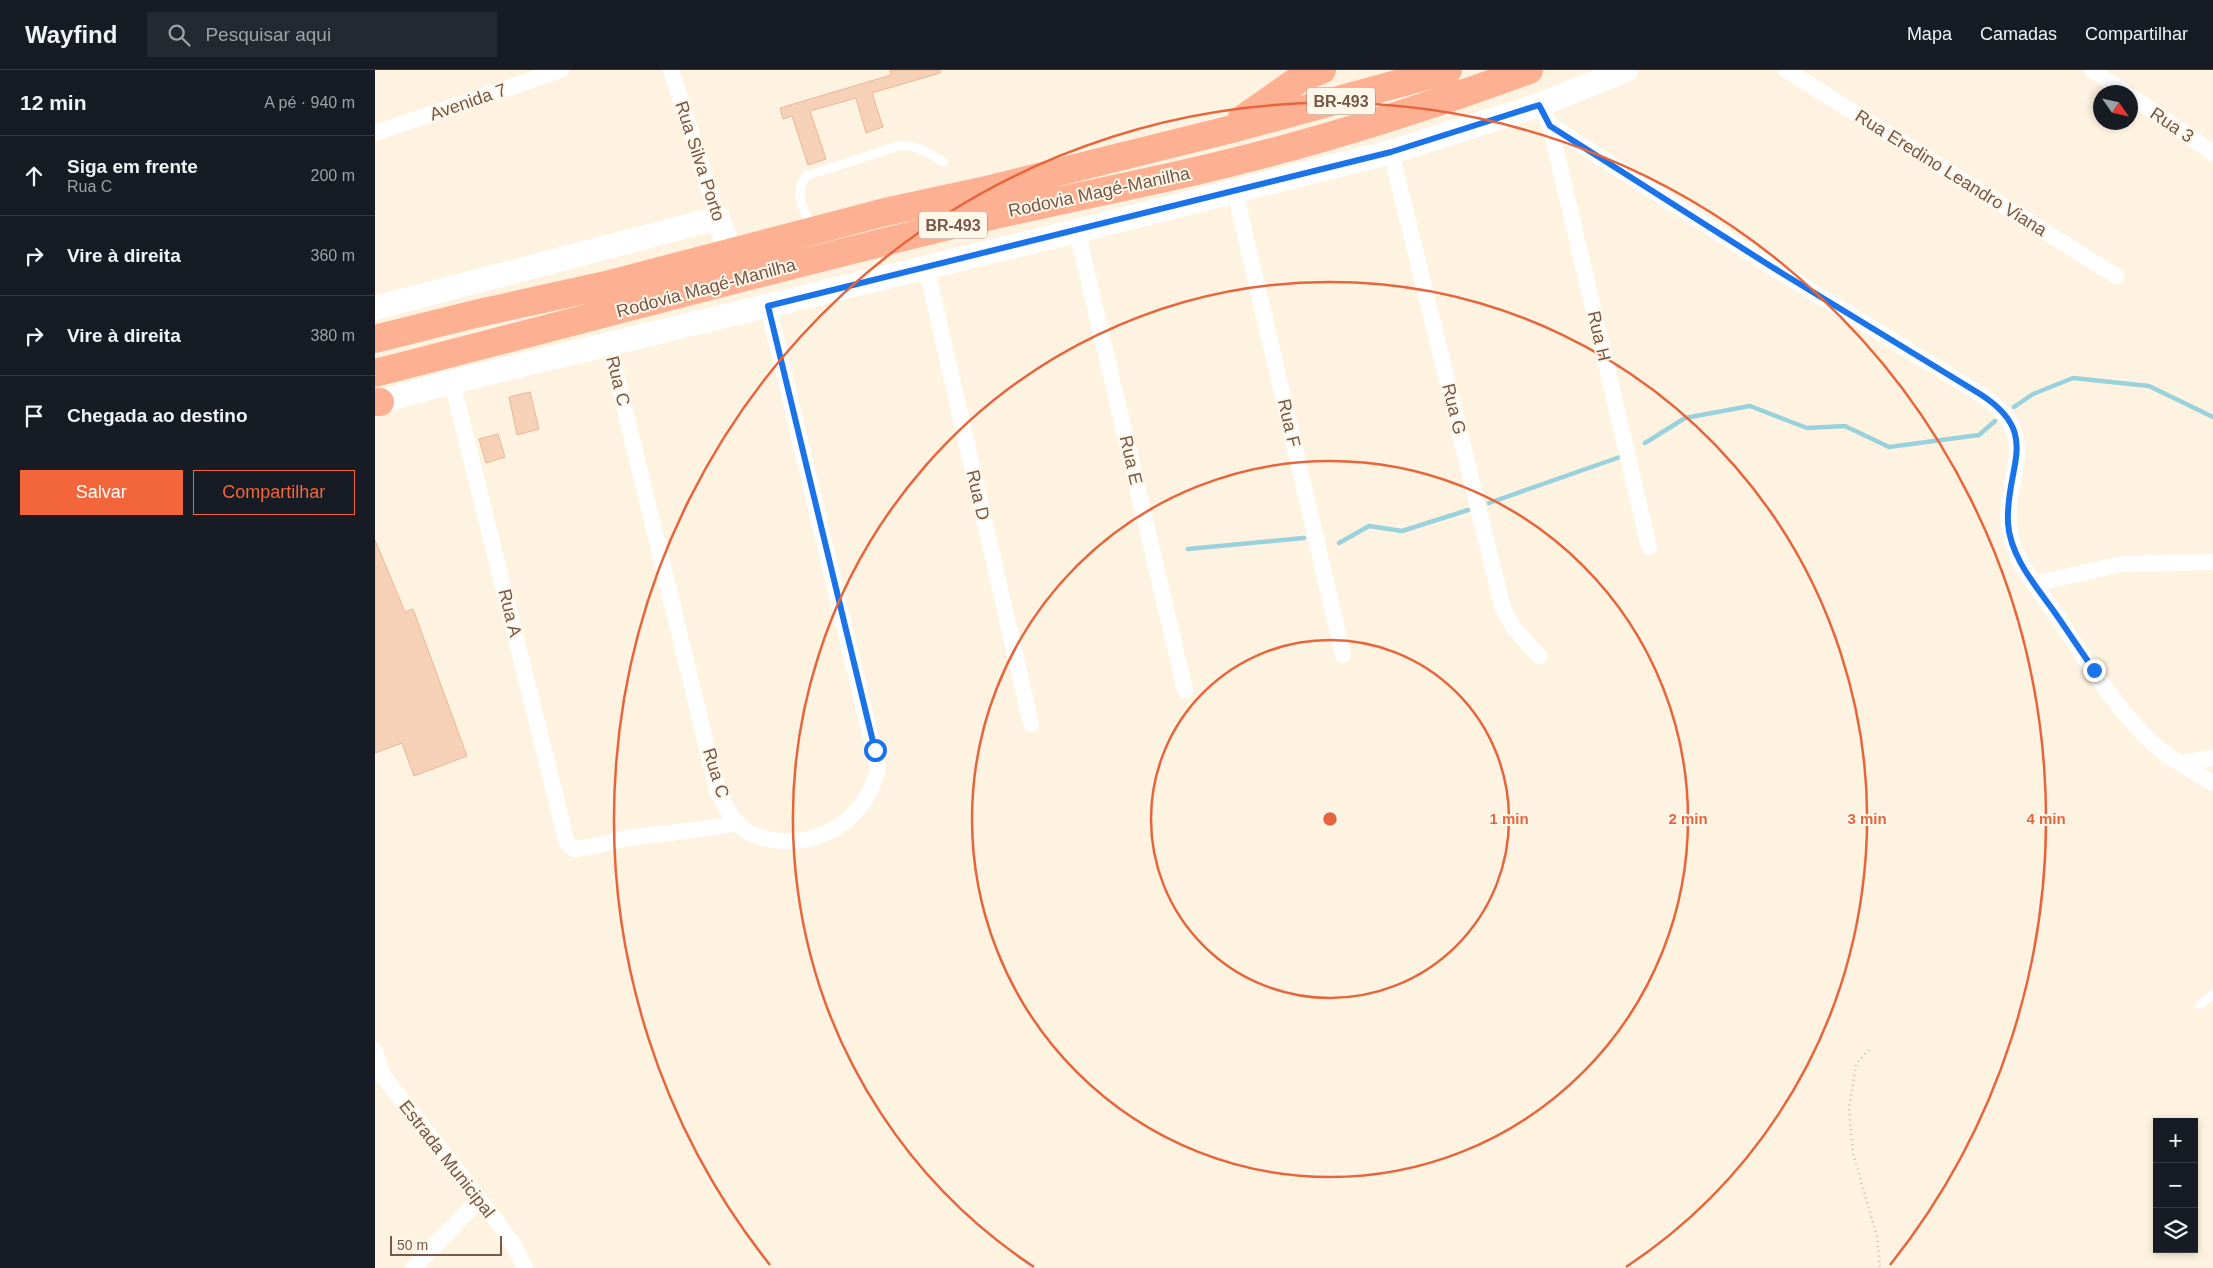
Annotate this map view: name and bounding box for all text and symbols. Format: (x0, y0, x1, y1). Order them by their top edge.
search box (147, 12, 497, 57)
text: Wayfind (25, 21, 117, 48)
icon: search (165, 21, 193, 49)
text: Pesquisar aqui (205, 24, 331, 45)
text: Mapa (1907, 24, 1952, 44)
text: Camadas (1980, 24, 2057, 44)
text: Compartilhar (2085, 24, 2188, 44)
street label: Avenida 7 (427, 80, 509, 124)
north arrow (2093, 85, 2138, 130)
road number: BR-493 (1307, 88, 1375, 114)
text: 12 min (20, 91, 87, 114)
text: A pé · 940 m (264, 94, 355, 111)
street label: Rua Silva Porto (671, 98, 729, 224)
street label: Rua 3 (2146, 103, 2198, 147)
street label: Rua Eredino Leandro Viana (1852, 106, 2051, 241)
text: Siga em frente (67, 156, 198, 177)
icon: ahead (20, 162, 48, 190)
street label: Rodovia Magé-Manilha (1006, 163, 1193, 221)
text: 200 m (311, 167, 355, 184)
text: Rua C (67, 178, 112, 195)
road number: BR-493 (919, 212, 987, 238)
icon: right (20, 242, 48, 270)
text: Vire à direita (67, 245, 181, 266)
text: 360 m (311, 247, 355, 264)
street label: Rodovia Magé-Manilha (614, 254, 799, 322)
street label: Rua H (1584, 309, 1614, 363)
icon: right (20, 322, 48, 350)
text: Vire à direita (67, 325, 181, 346)
text: 380 m (311, 327, 355, 344)
street label: Rua C (602, 354, 634, 408)
street label: Rua G (1438, 381, 1470, 437)
street label: Rua F (1274, 397, 1304, 449)
icon: arrive (20, 402, 48, 430)
text: Chegada ao destino (67, 405, 248, 426)
street label: Rua E (1116, 433, 1146, 487)
street label: Rua D (963, 468, 993, 522)
button: Salvar (20, 470, 183, 515)
button: Compartilhar (193, 470, 355, 515)
street label: Rua A (494, 587, 526, 639)
route end (2083, 659, 2106, 682)
route start (864, 739, 887, 762)
street label: Rua C (699, 746, 733, 800)
centre of rings (1321, 810, 1339, 828)
text: 1 min (1489, 810, 1529, 827)
text: 2 min (1668, 810, 1708, 827)
text: 3 min (1847, 810, 1887, 827)
text: 4 min (2026, 810, 2066, 827)
street label: Estrada Municipal (395, 1096, 499, 1222)
map controls (2153, 1118, 2198, 1253)
button: + (2153, 1118, 2198, 1163)
button: − (2153, 1163, 2198, 1208)
button: layers (2153, 1208, 2198, 1253)
scale bar (390, 1233, 503, 1256)
text: 50 m (397, 1237, 428, 1253)

